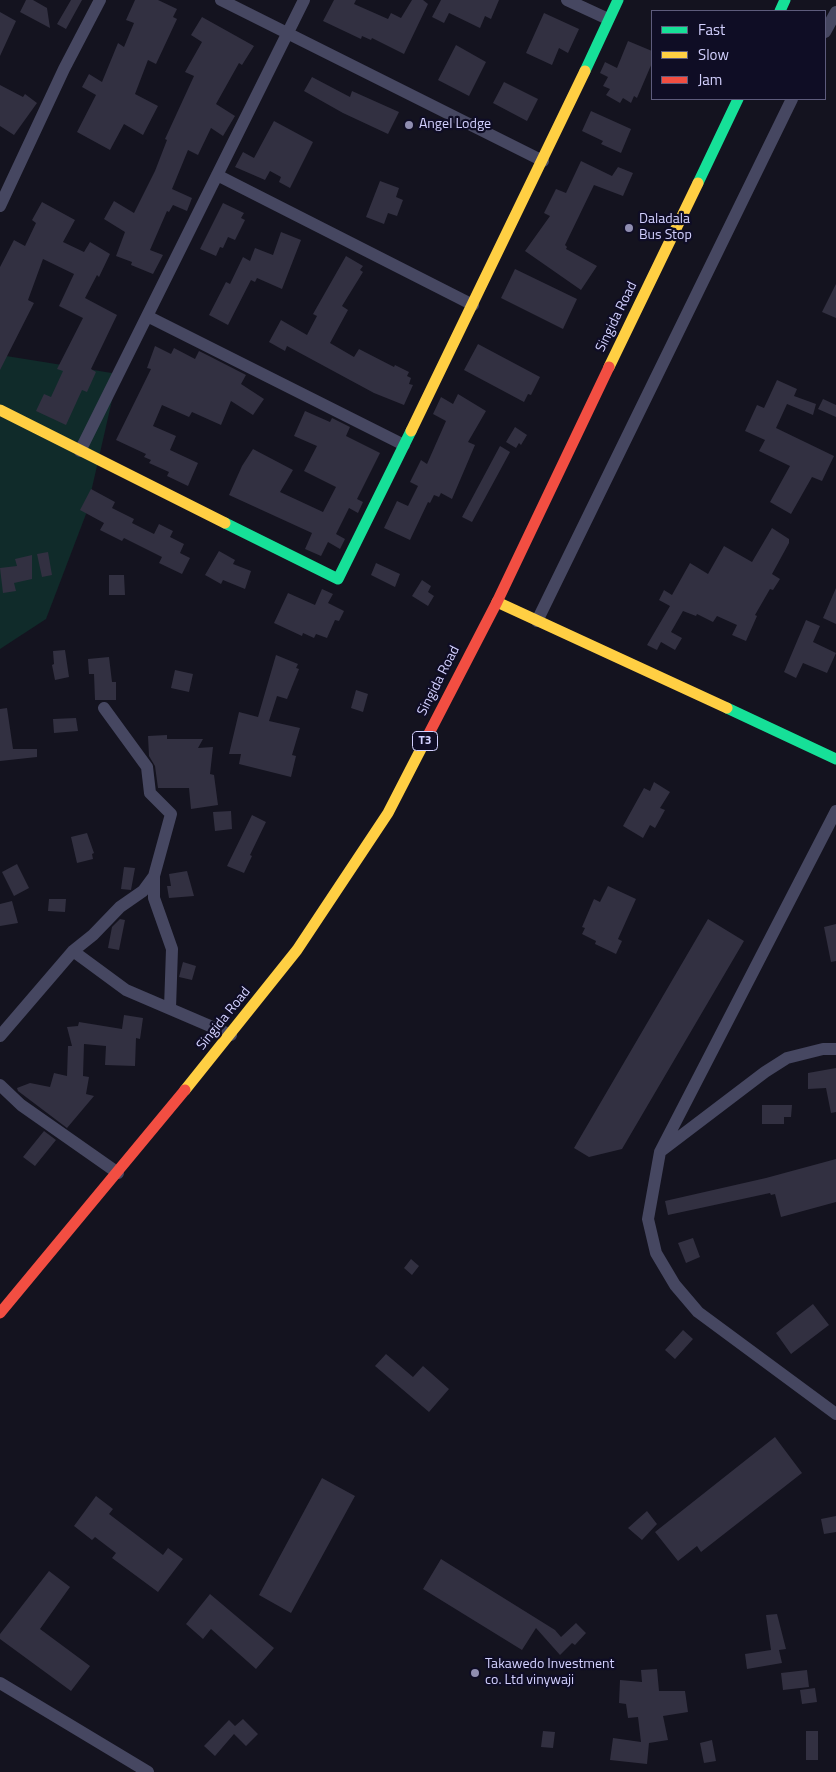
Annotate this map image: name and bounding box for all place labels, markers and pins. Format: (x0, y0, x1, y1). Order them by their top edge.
place label: Angel Lodge (419, 117, 491, 133)
marker: Angel Lodge (403, 119, 415, 131)
place label: Daladala Bus Stop (639, 212, 692, 244)
marker: Daladala Bus Stop (623, 222, 635, 234)
place label: Takawedo Investment co. Ltd vinywaji (485, 1657, 615, 1690)
marker: Takawedo Investment co. Ltd vinywaji (469, 1667, 481, 1679)

